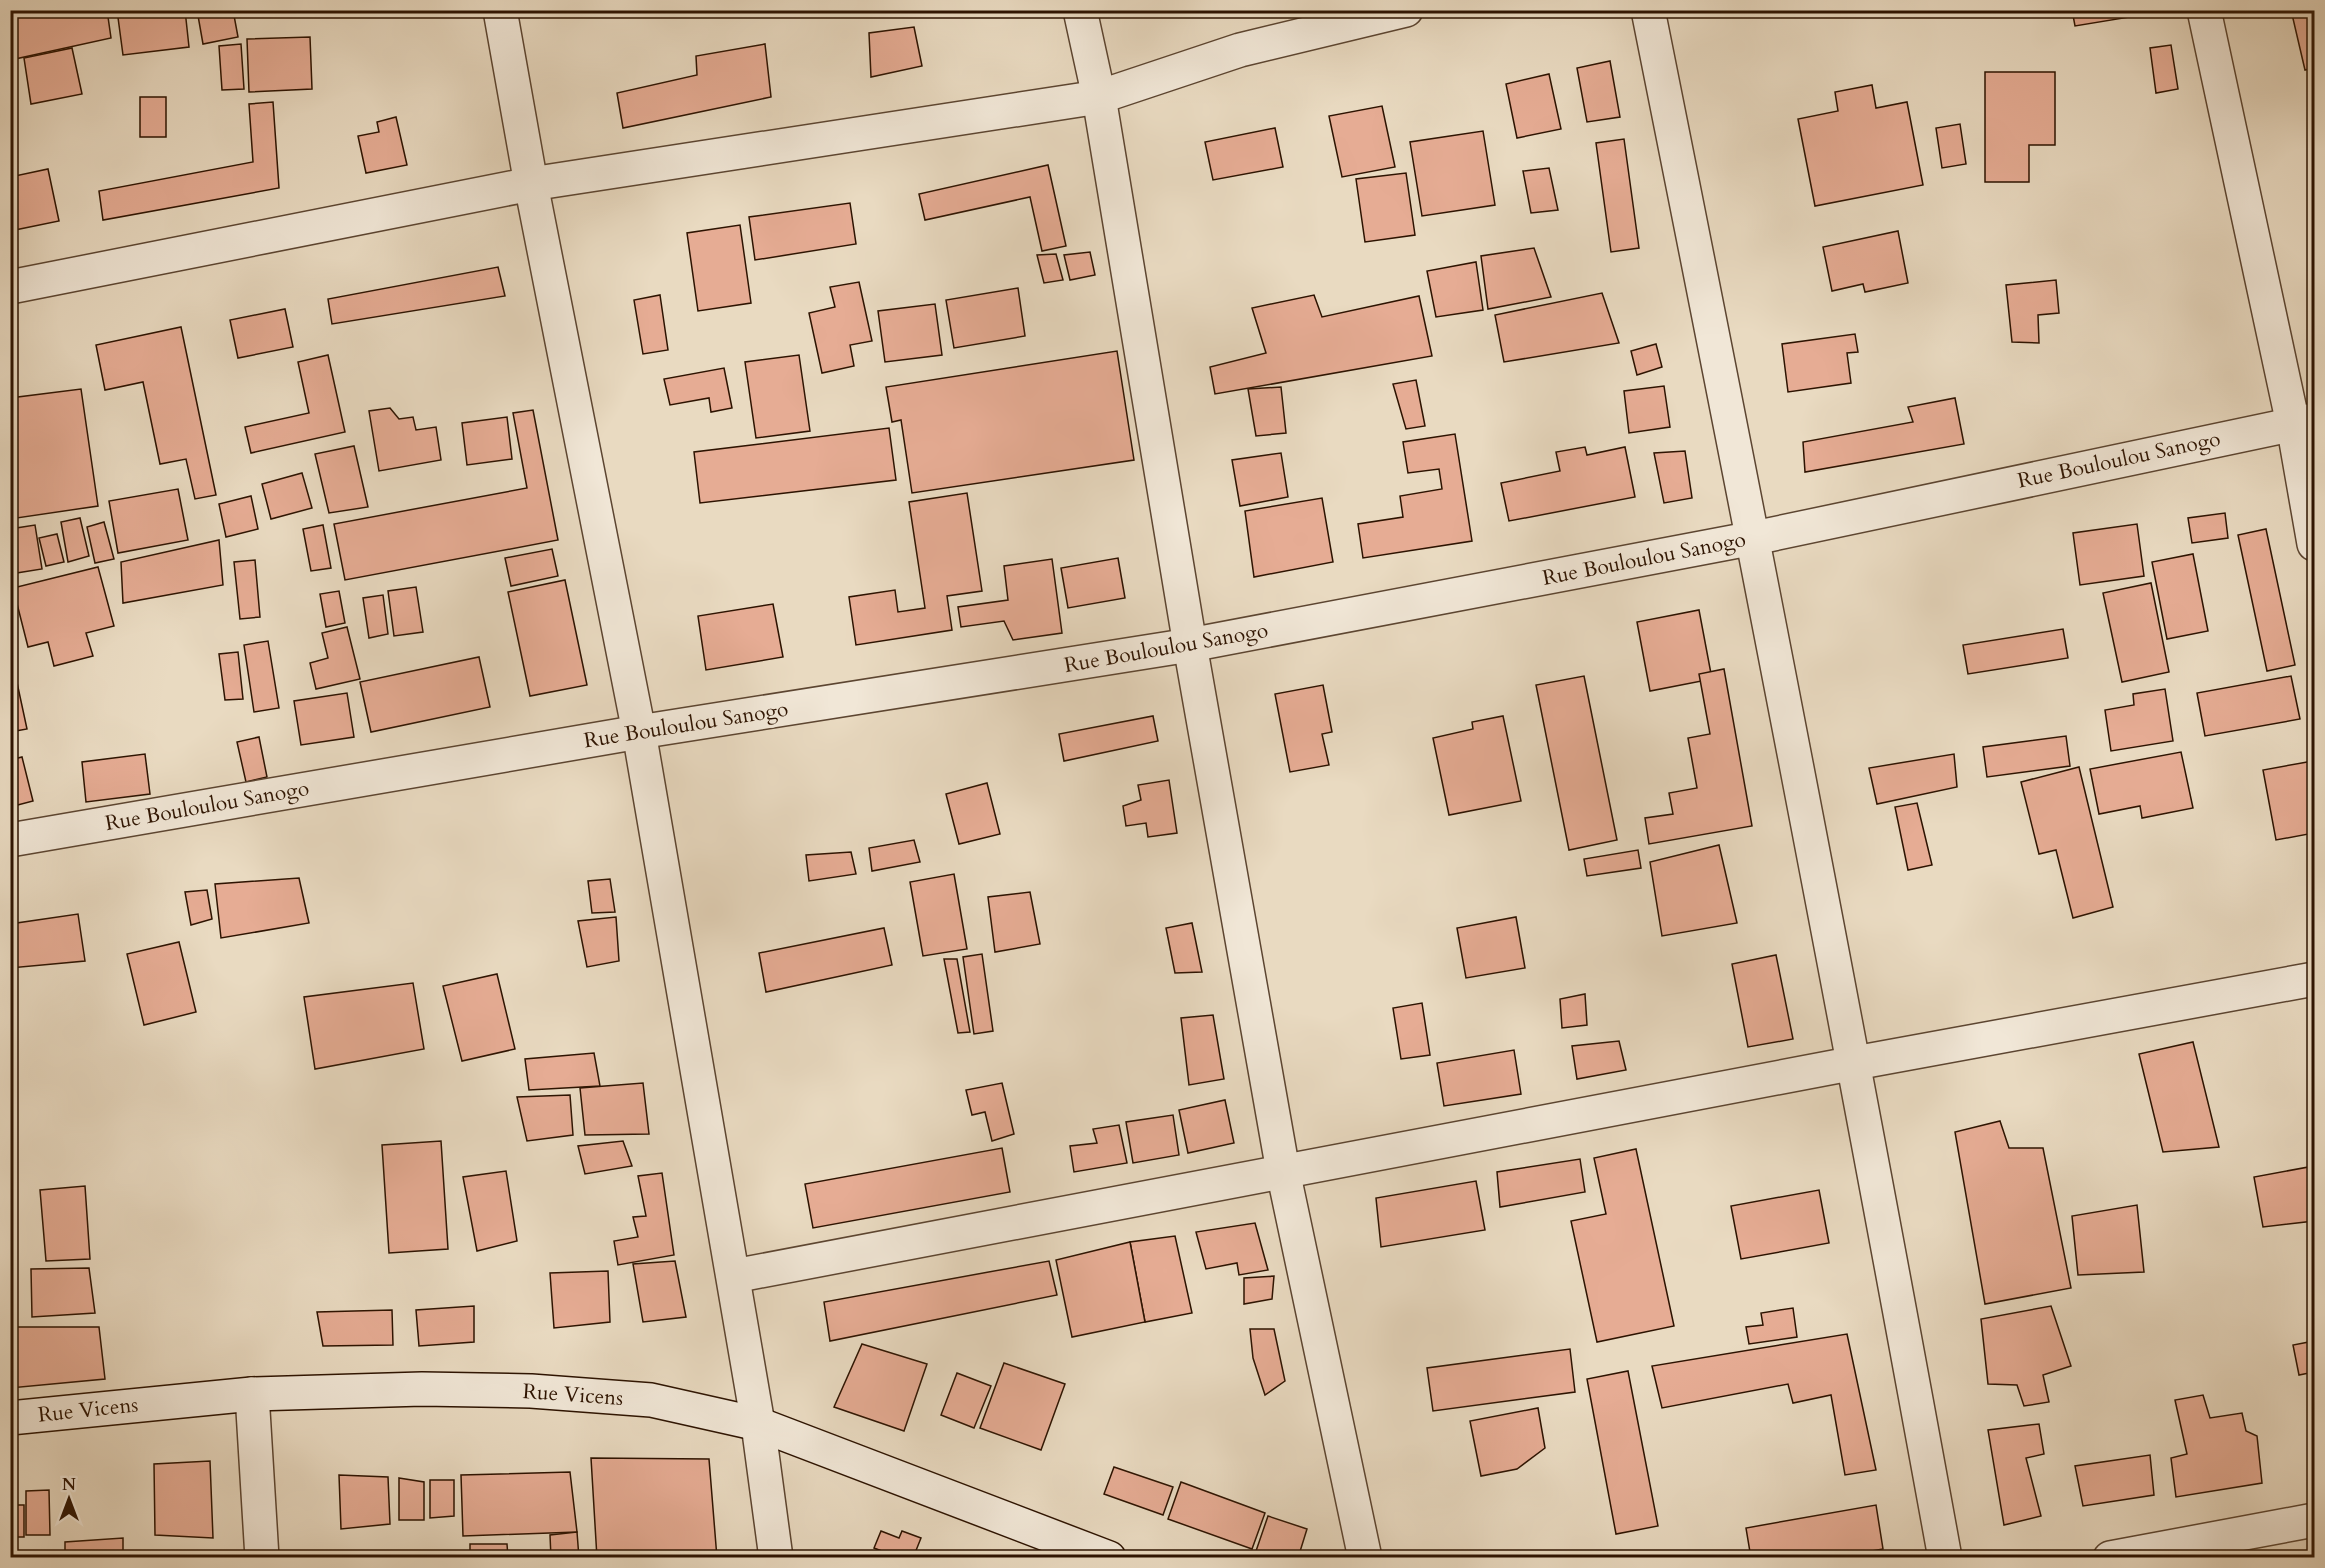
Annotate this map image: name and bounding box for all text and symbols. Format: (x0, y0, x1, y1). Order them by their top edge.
street label: Rue Bouloulou Sanogo (2015, 424, 2223, 496)
street label: Rue Bouloulou Sanogo (1540, 525, 1748, 593)
street label: Rue Bouloulou Sanogo (1062, 616, 1270, 680)
street label: Rue Bouloulou Sanogo (582, 695, 790, 755)
street label: Rue Bouloulou Sanogo (103, 774, 311, 838)
street label: Rue Vicens (522, 1377, 624, 1413)
street label: Rue Vicens (36, 1390, 140, 1430)
north arrow (39, 1469, 99, 1529)
text: N (62, 1474, 76, 1496)

